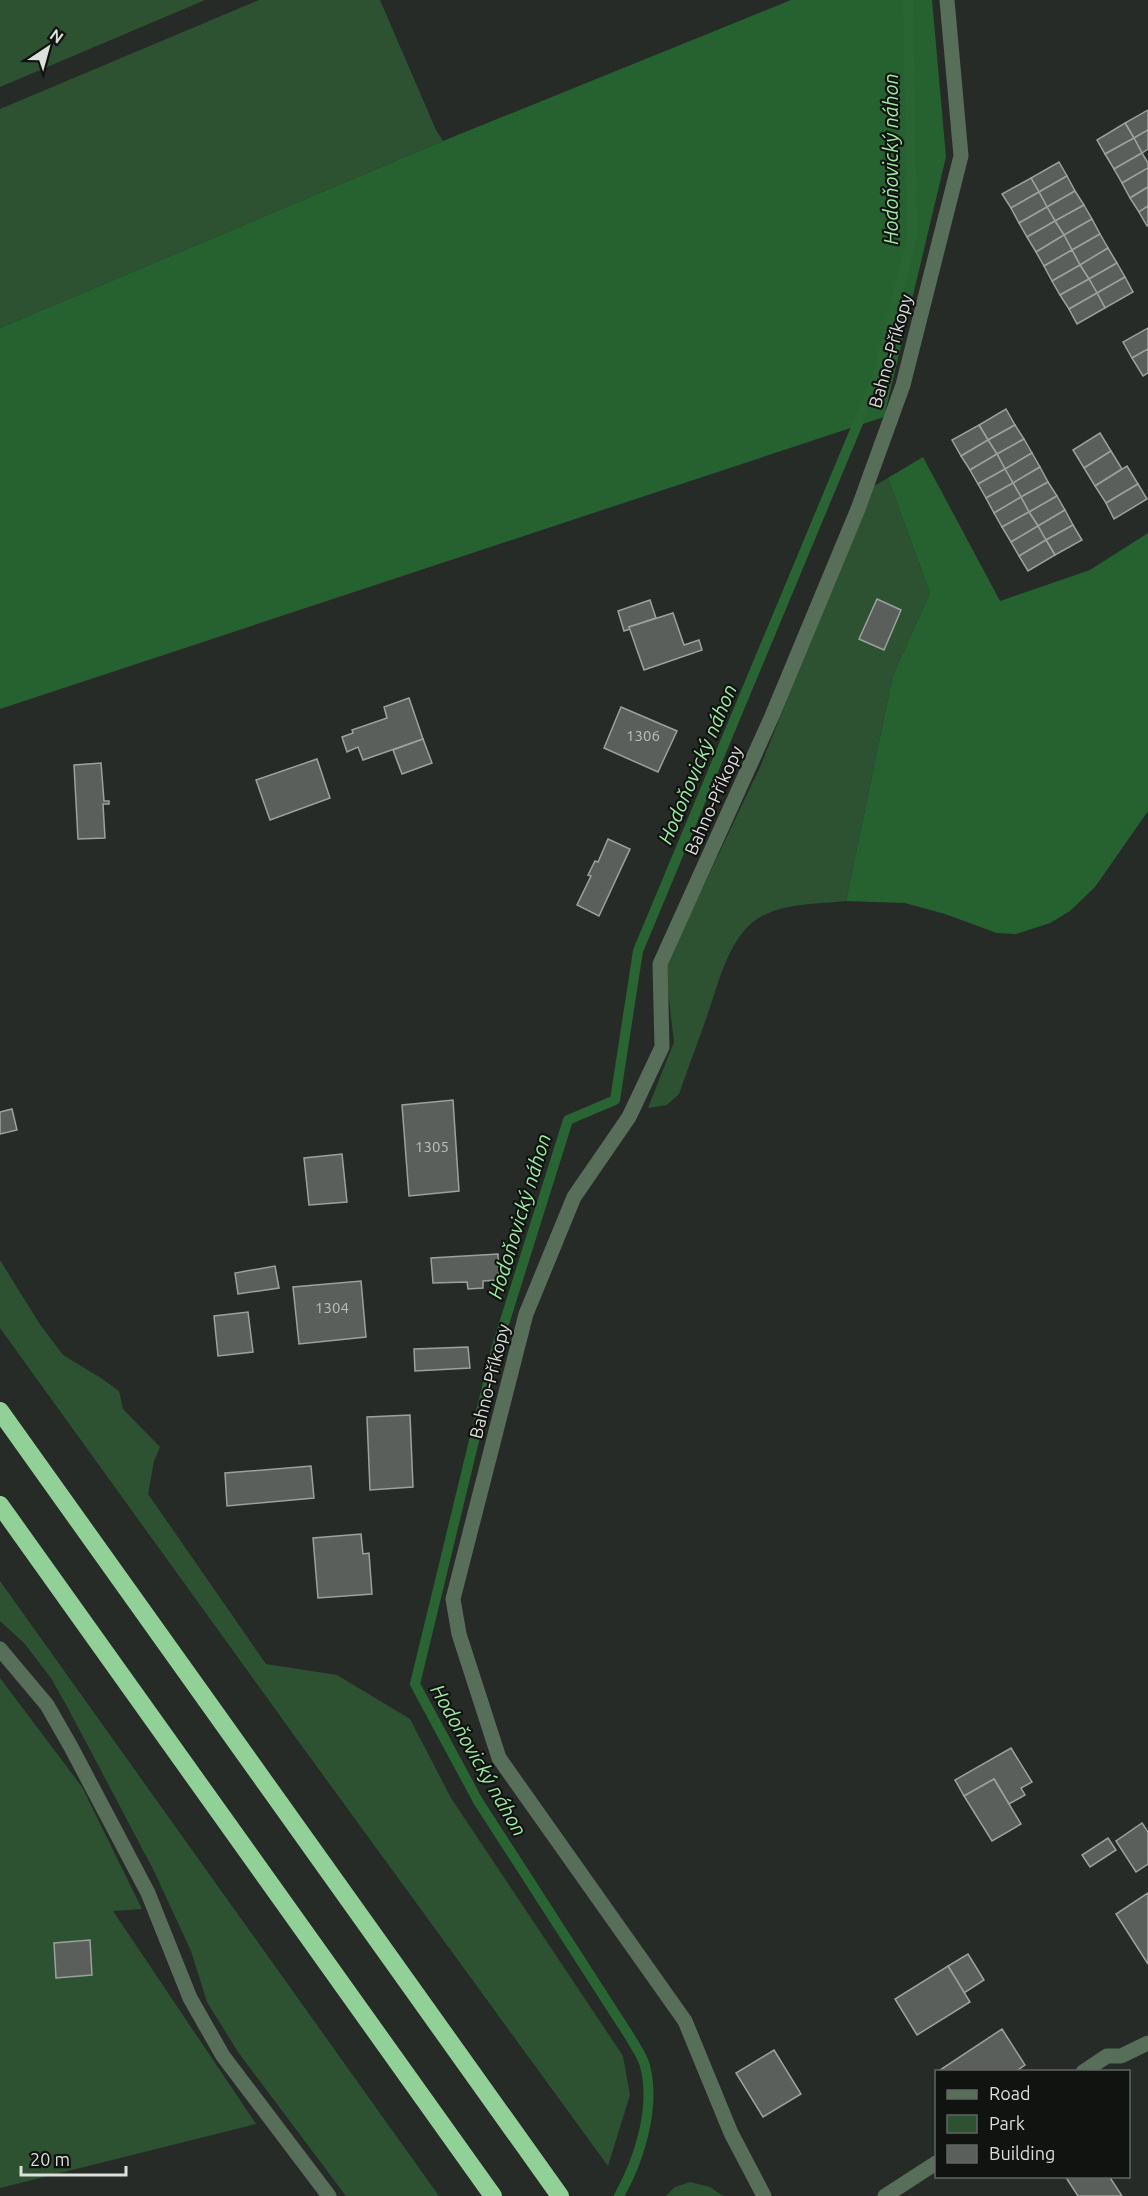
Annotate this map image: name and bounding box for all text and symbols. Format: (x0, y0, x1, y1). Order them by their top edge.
north arrow (18, 18, 78, 78)
text: N (47, 25, 67, 47)
water label: Hodoňovický náhon (879, 73, 902, 245)
street label: Bahno-Příkopy (864, 292, 916, 410)
water label: Hodoňovický náhon (653, 681, 741, 847)
house number: 1306 (626, 727, 660, 744)
street label: Bahno-Příkopy (680, 742, 746, 858)
water label: Hodoňovický náhon (483, 1131, 555, 1301)
house number: 1305 (415, 1138, 449, 1155)
house number: 1304 (315, 1299, 349, 1316)
street label: Bahno-Příkopy (465, 1321, 513, 1440)
water label: Hodoňovický náhon (426, 1680, 532, 1840)
legend (935, 2070, 1130, 2178)
text: Road (989, 2083, 1031, 2103)
text: Park (989, 2113, 1025, 2133)
scale bar (21, 2139, 126, 2177)
text: Building (989, 2143, 1055, 2163)
text: 20 m (30, 2149, 70, 2169)

